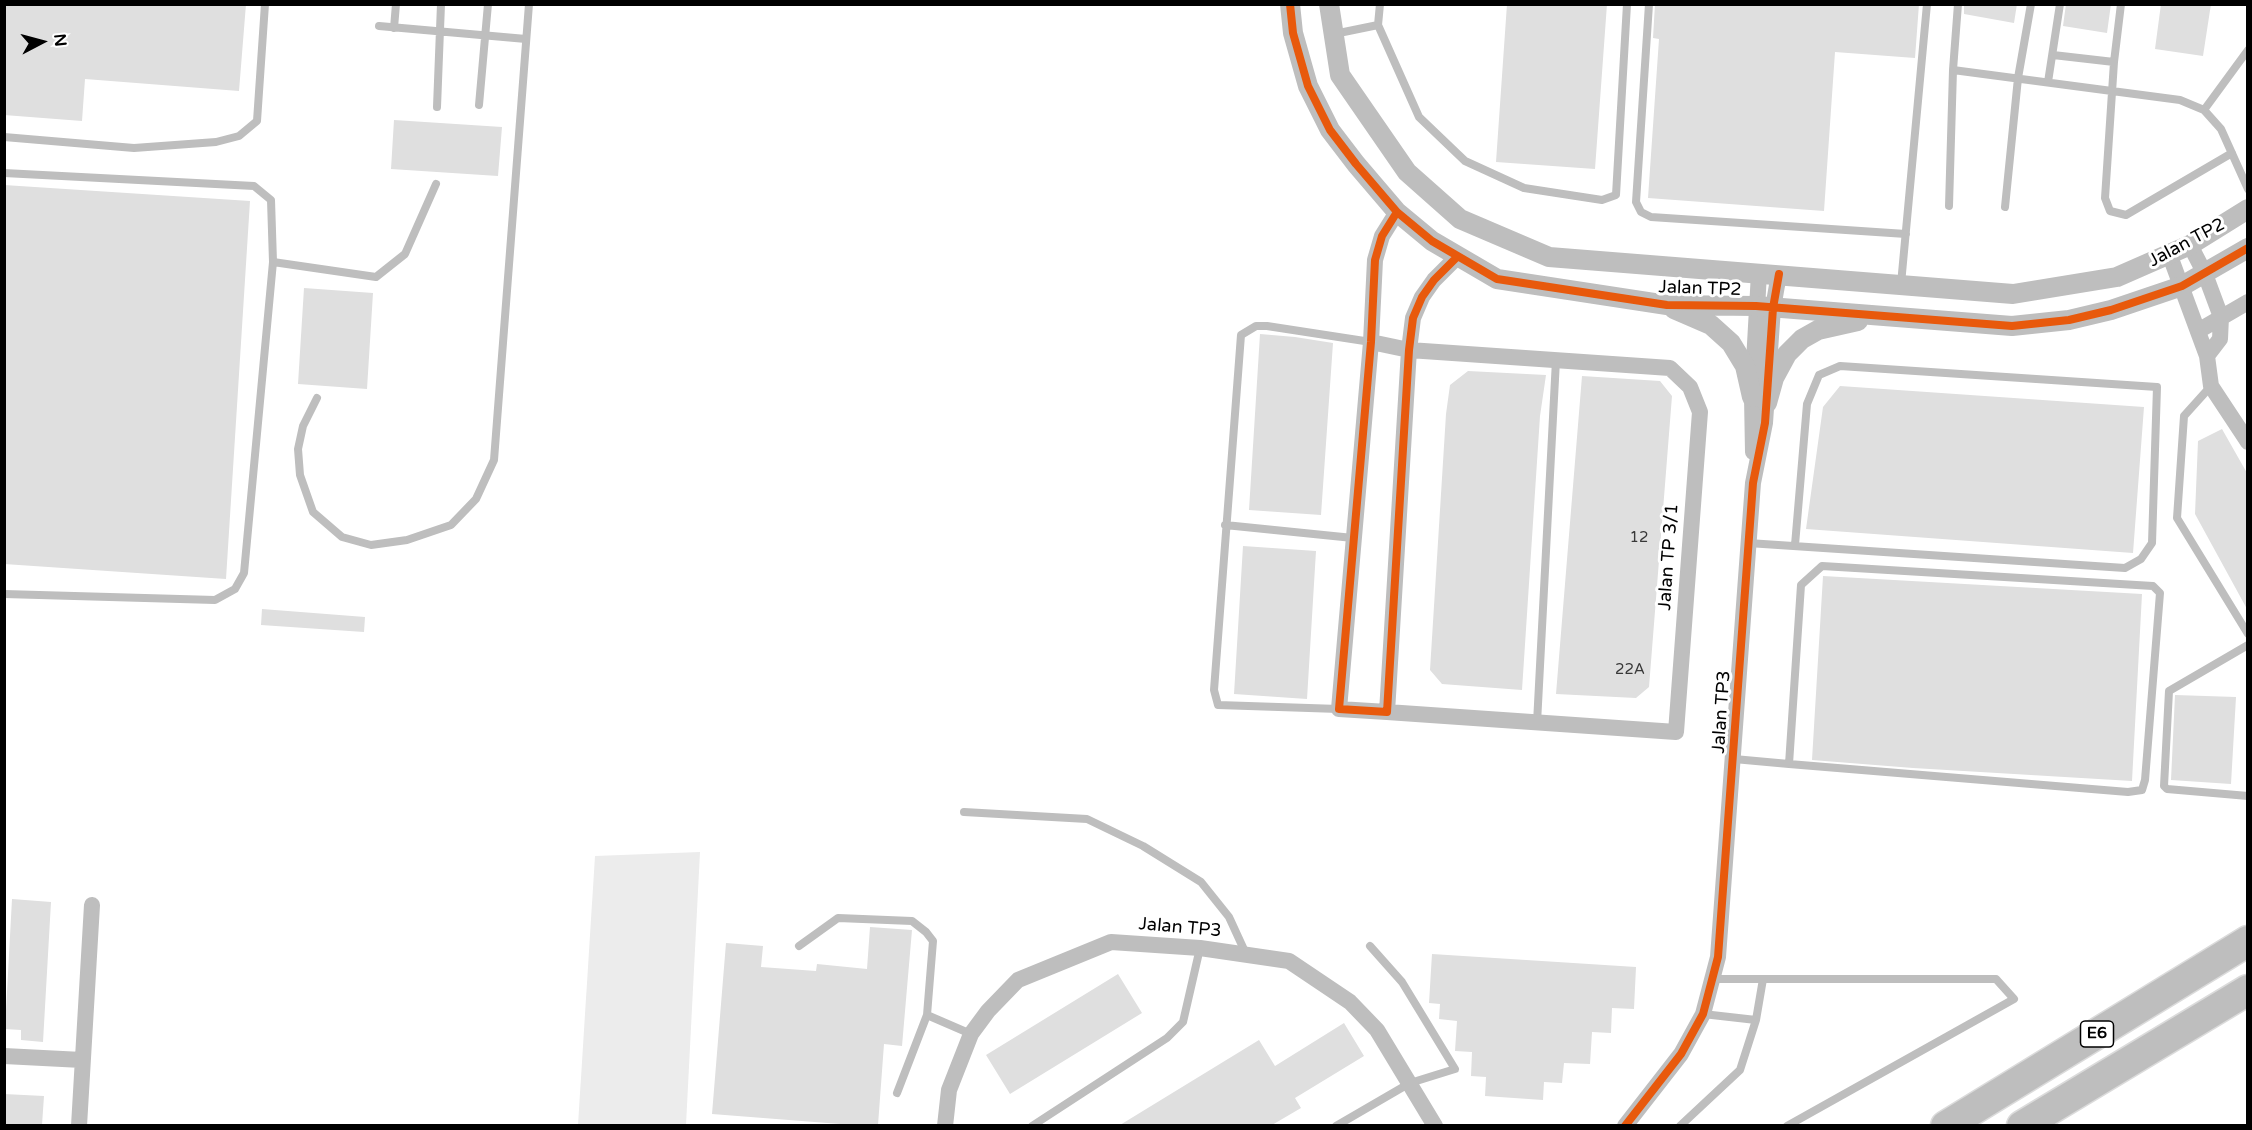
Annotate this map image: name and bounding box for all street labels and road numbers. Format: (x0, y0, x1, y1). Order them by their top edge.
street label: Jalan TP2 (2145, 214, 2229, 272)
street label: Jalan TP2 (1658, 277, 1742, 301)
street label: Jalan TP 3/1 (1654, 503, 1684, 611)
street label: Jalan TP3 (1708, 670, 1736, 754)
street label: Jalan TP3 (1138, 914, 1222, 942)
road number: E6 (2080, 1021, 2114, 1047)

